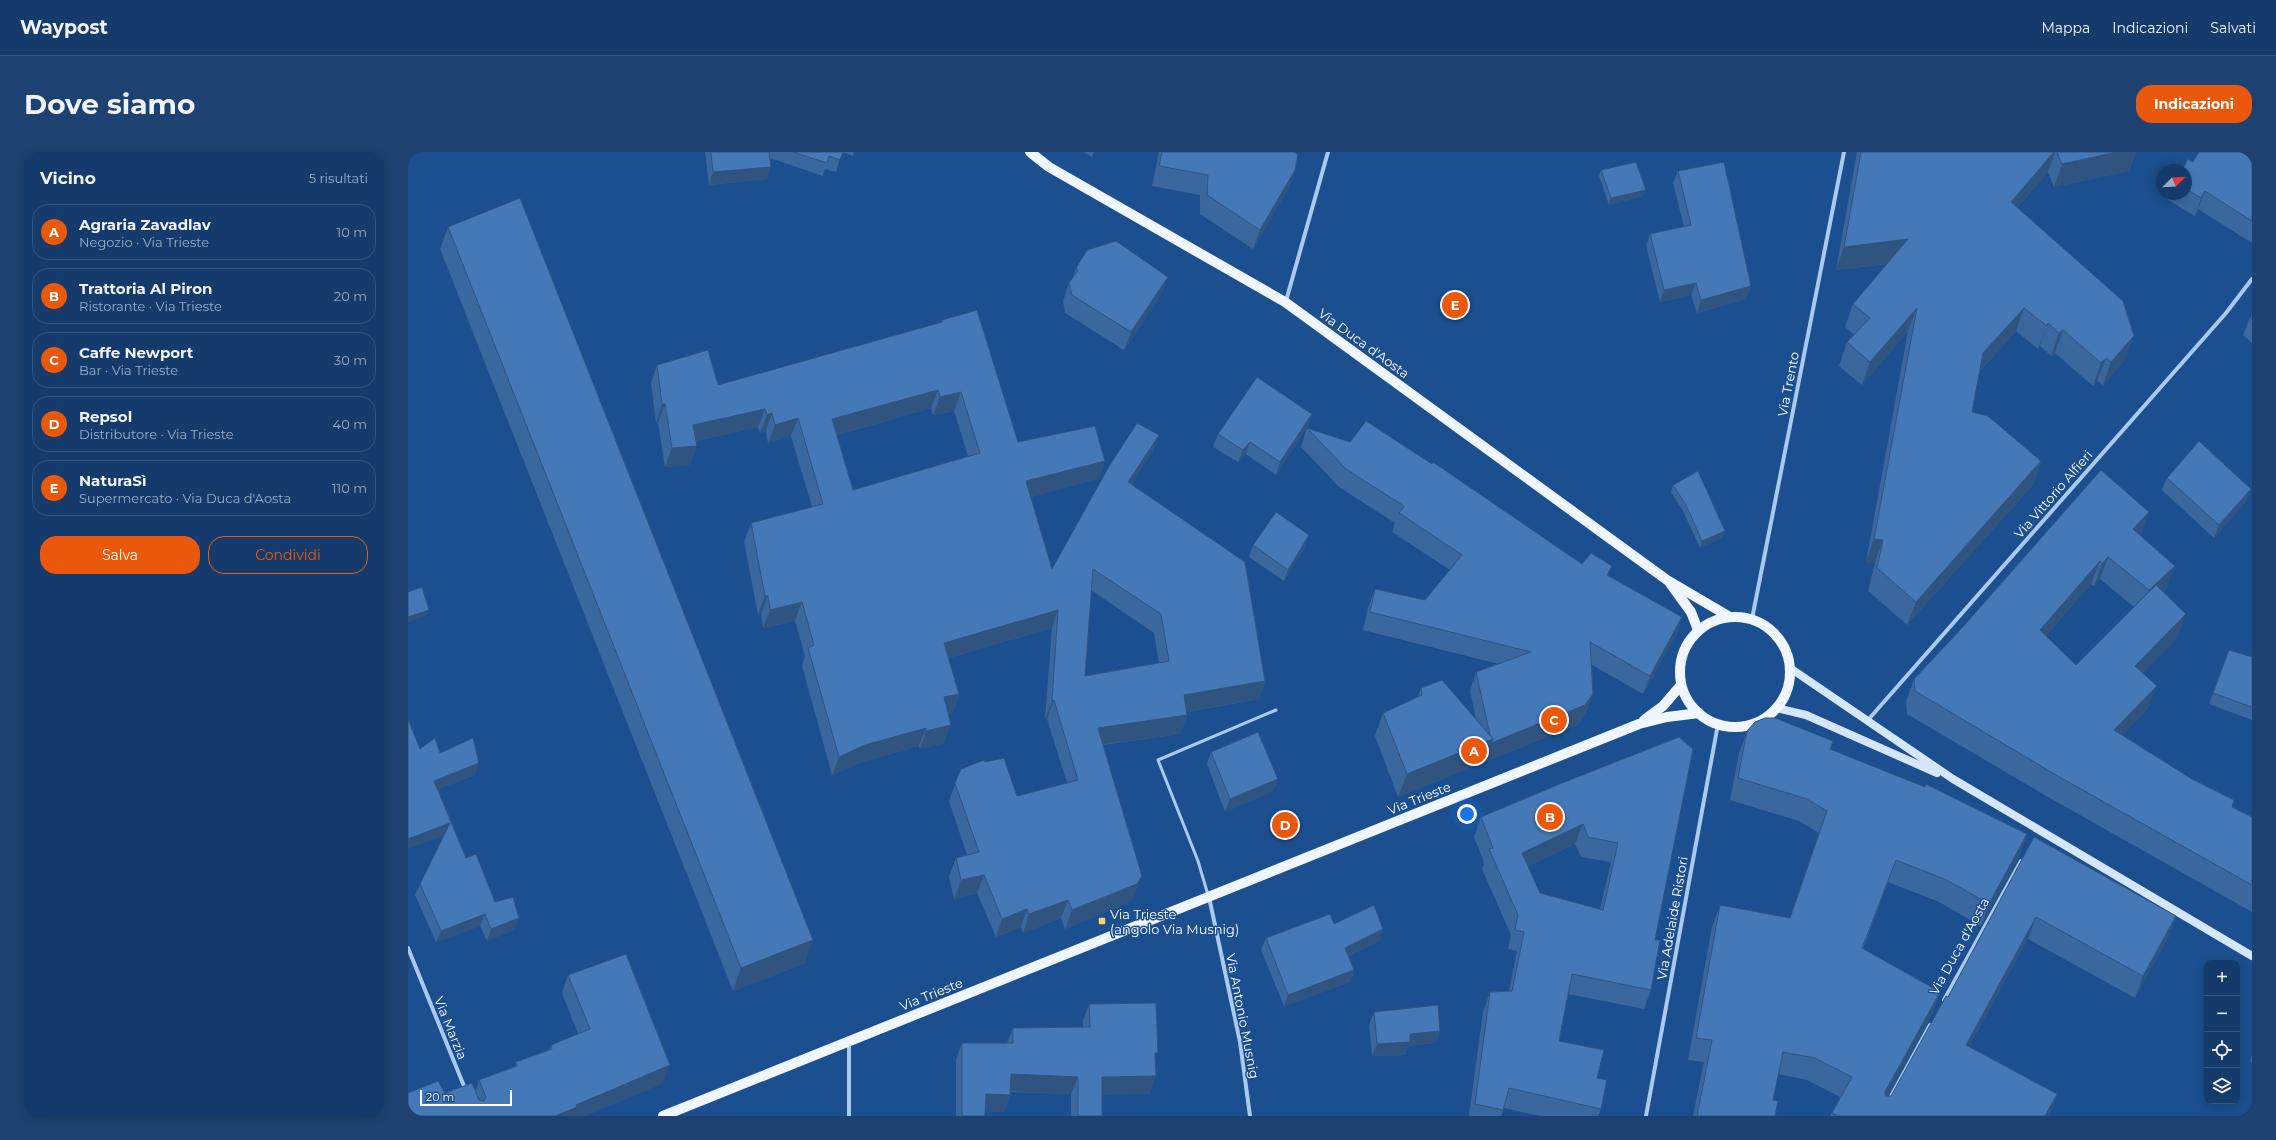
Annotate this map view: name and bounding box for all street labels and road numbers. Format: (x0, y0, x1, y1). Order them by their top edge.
street label: Via Duca d'Aosta (1315, 305, 1413, 381)
street label: Via Trento (1774, 350, 1802, 418)
street label: Via Vittorio Alfieri (2010, 447, 2096, 541)
street label: Via Trieste (1385, 778, 1453, 818)
street label: Via Adelaide Ristori (1653, 855, 1691, 981)
street label: Via Duca d'Aosta (1926, 895, 1992, 997)
street label: Via Antonio Musnig (1223, 952, 1263, 1080)
street label: Via Trieste (897, 974, 965, 1014)
street label: Via Marzia (431, 994, 471, 1062)

